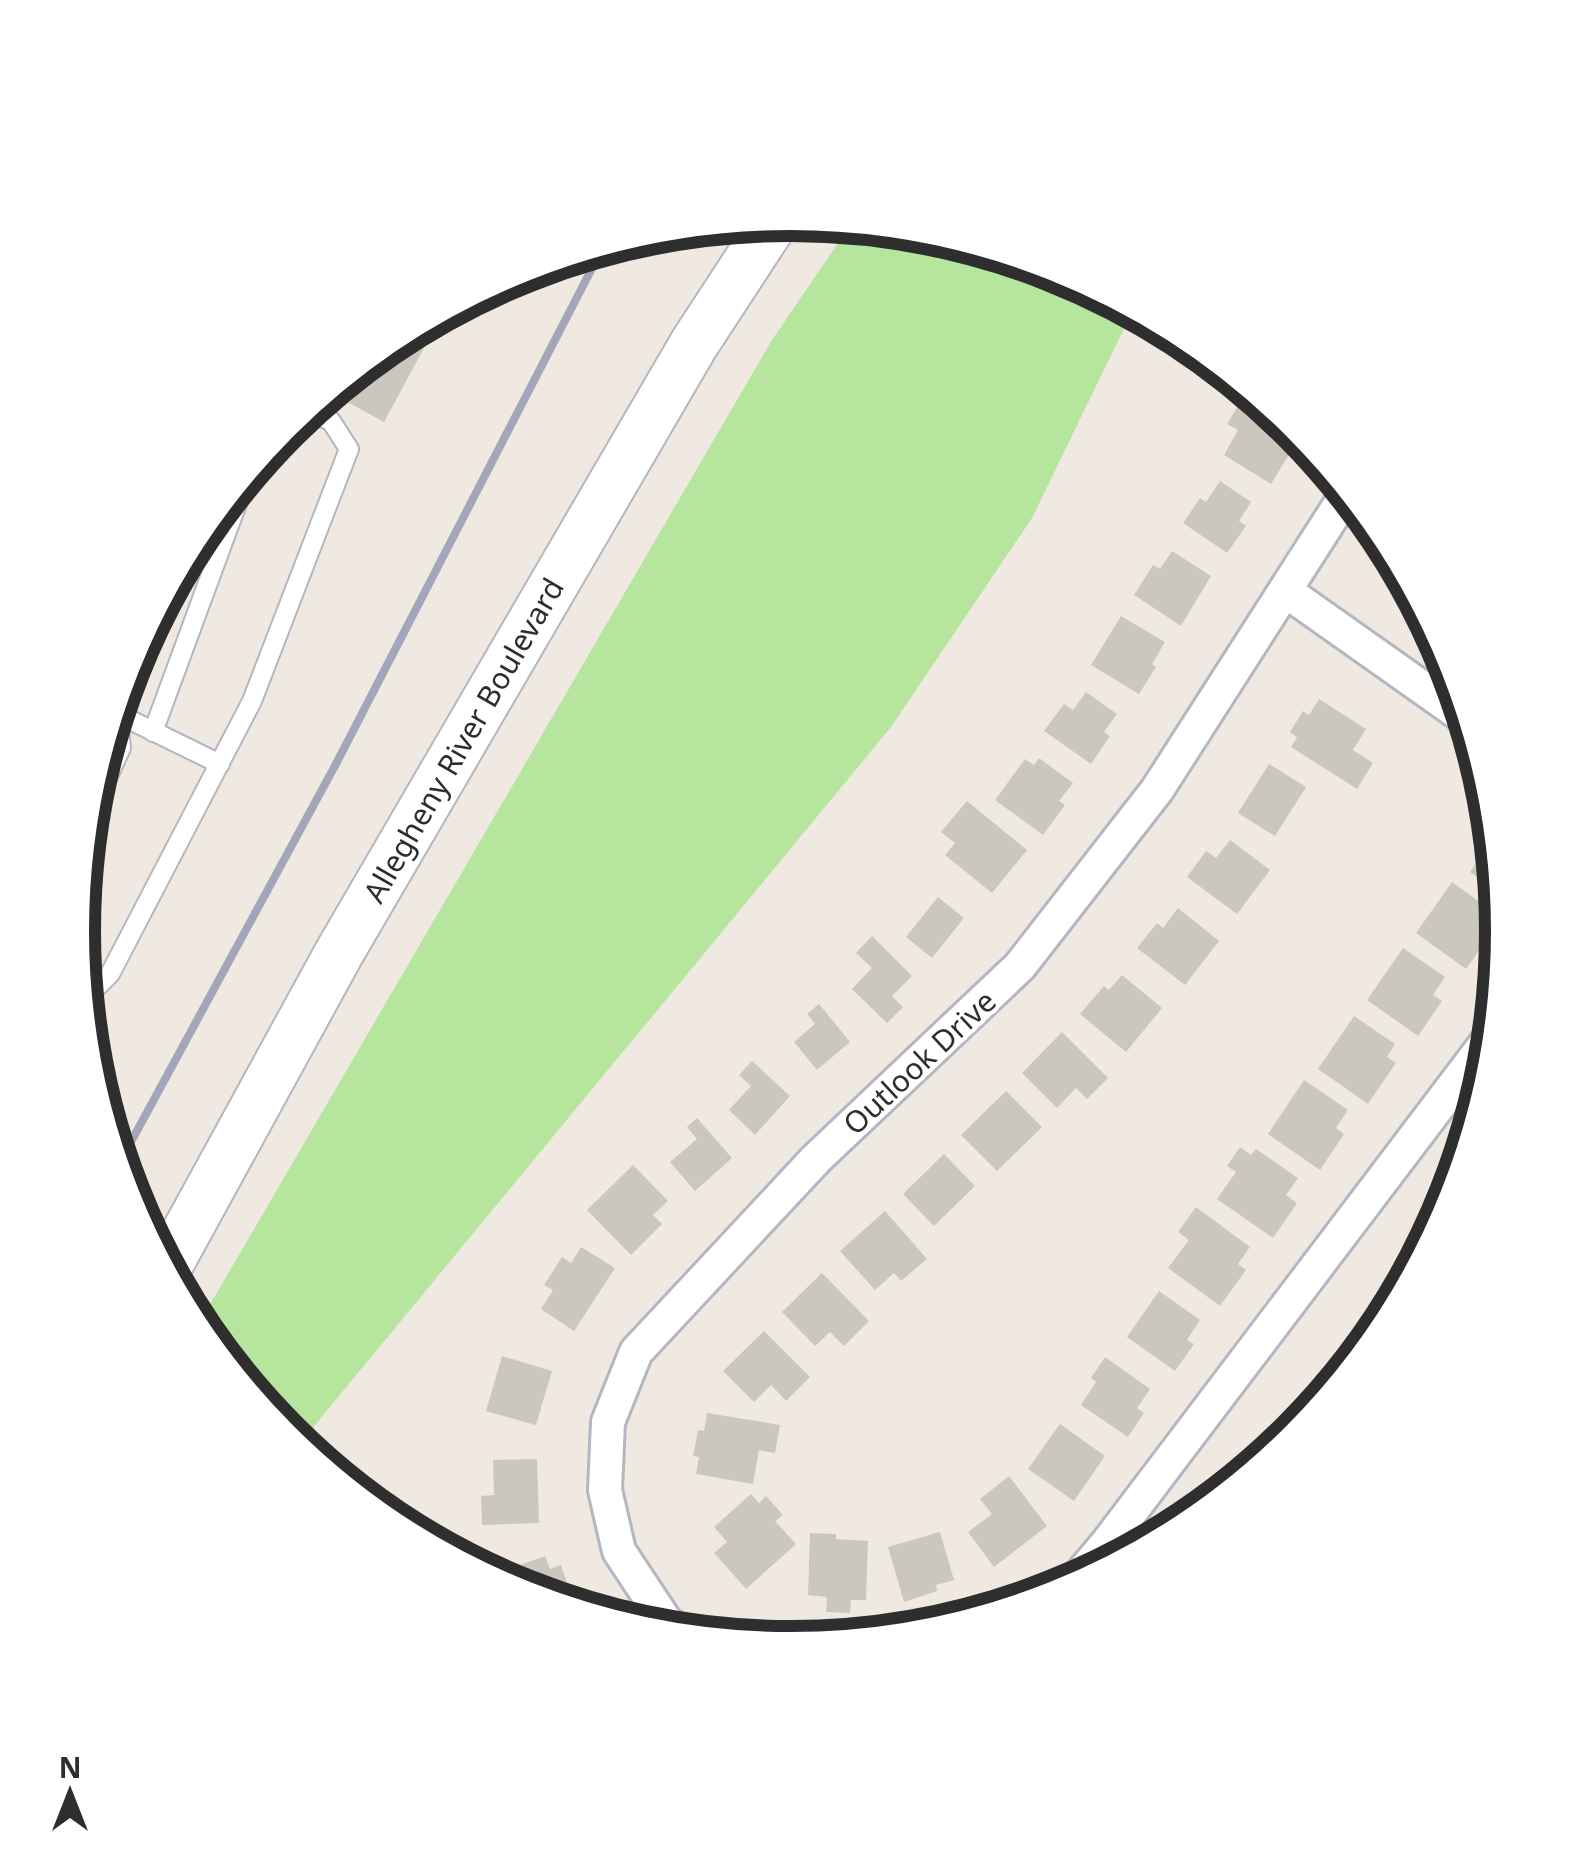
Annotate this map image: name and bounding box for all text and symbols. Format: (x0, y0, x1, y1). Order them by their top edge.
street label: Allegheny River Boulevard (353, 570, 573, 910)
street label: Outlook Drive (834, 981, 1004, 1143)
north arrow (20, 1743, 120, 1843)
text: N (59, 1748, 81, 1786)

